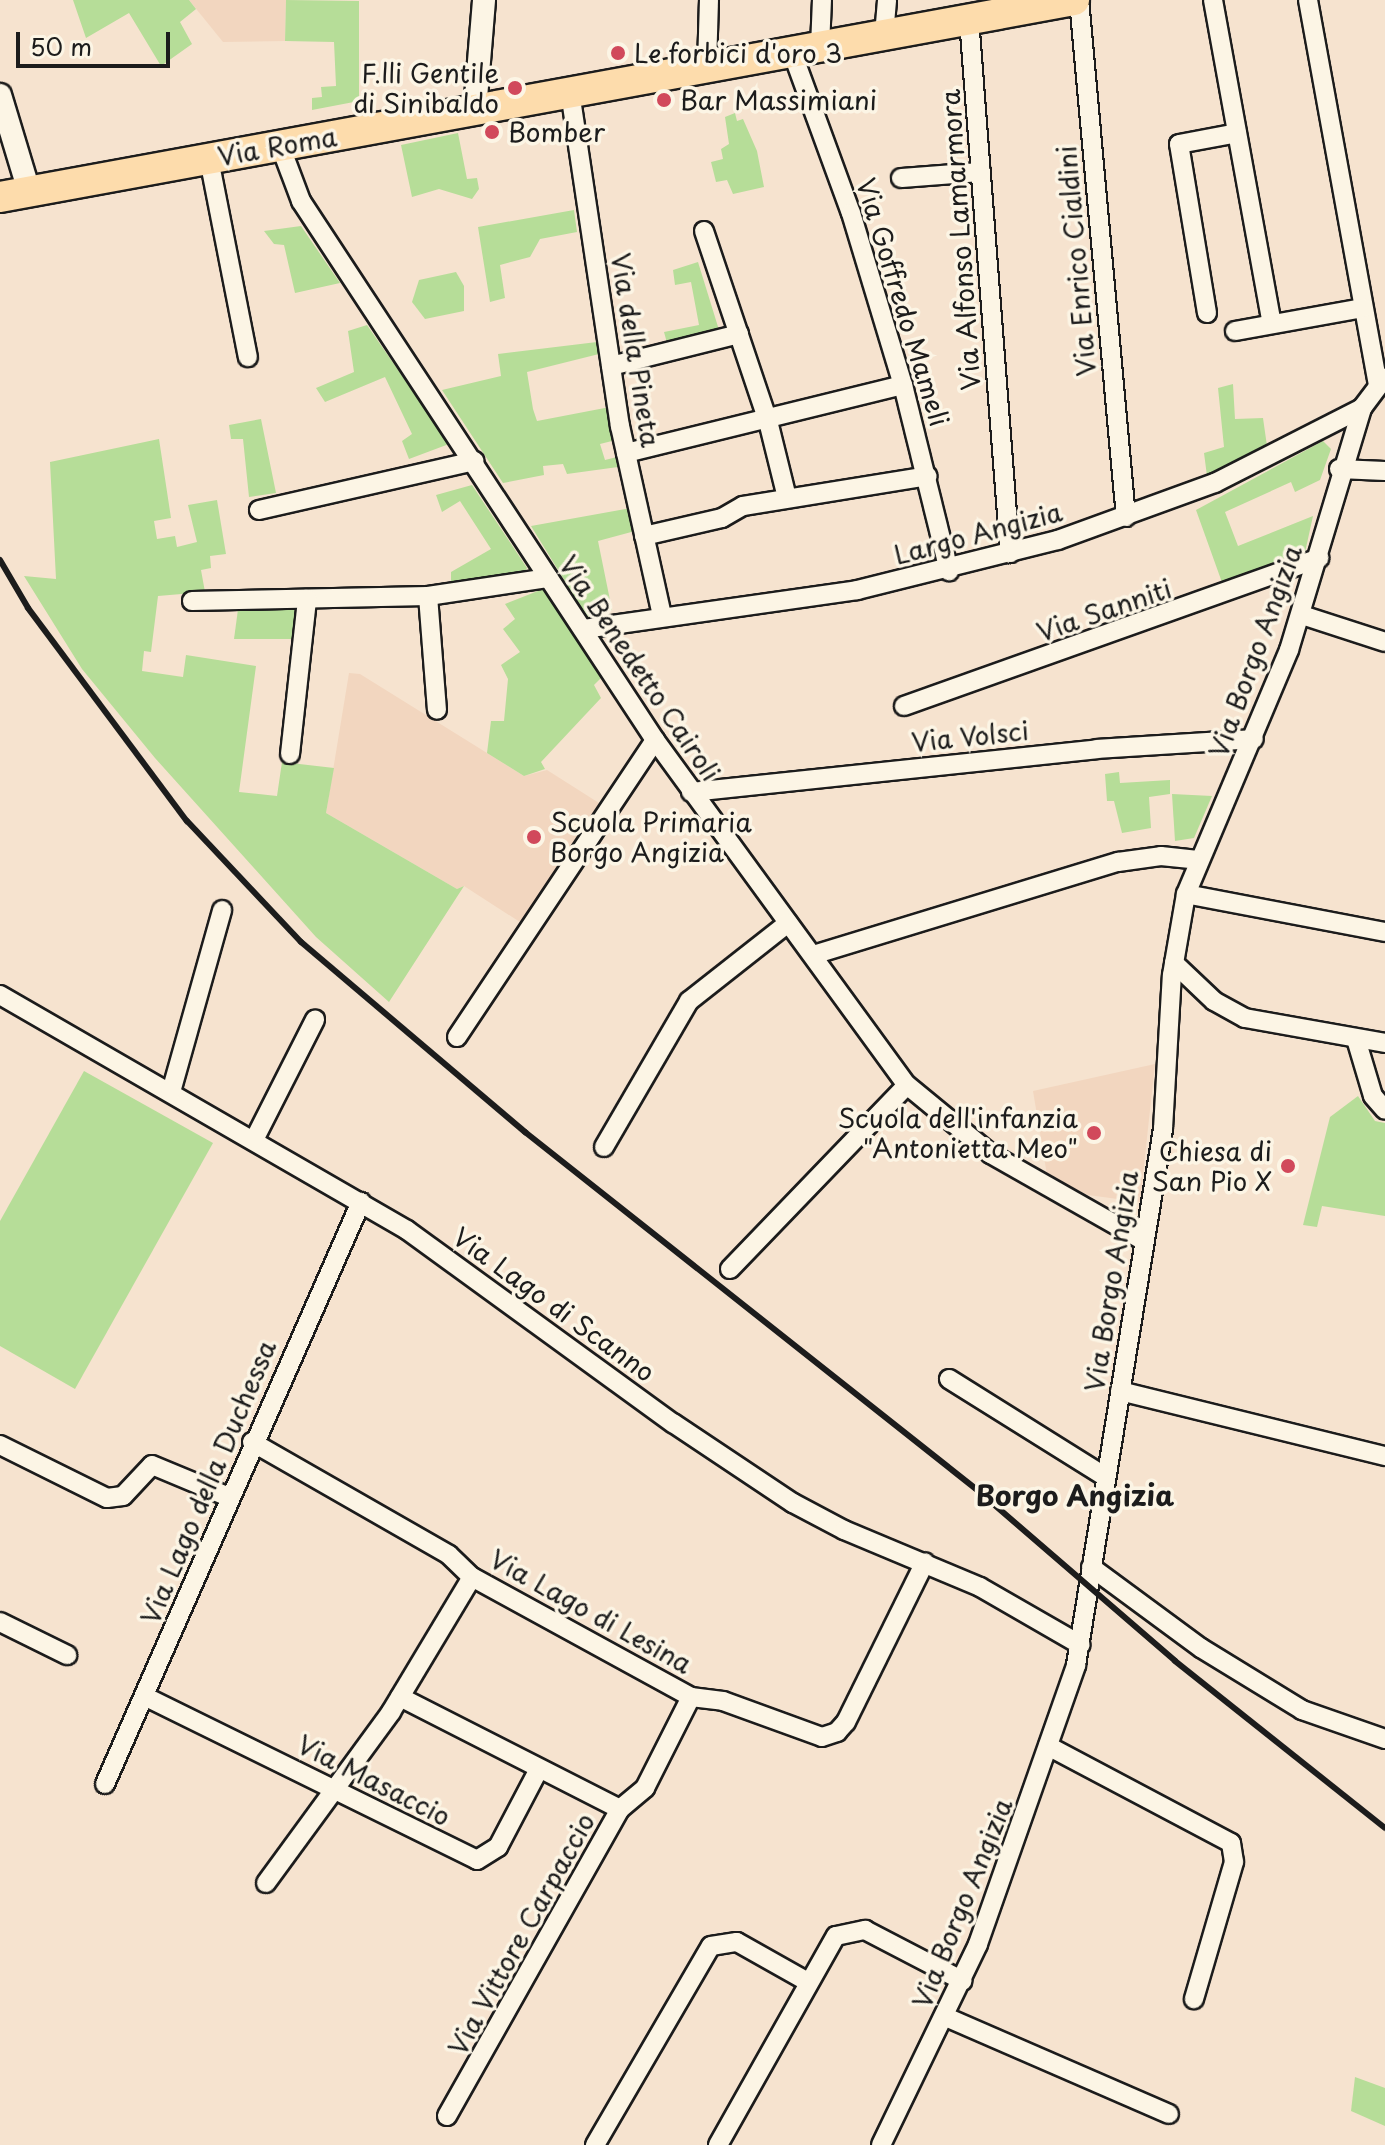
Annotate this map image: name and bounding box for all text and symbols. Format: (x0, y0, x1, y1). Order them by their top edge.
scale bar (20, 16, 174, 66)
text: 50 m (30, 28, 92, 64)
place label: Le forbici d'oro 3 (634, 37, 844, 69)
marker: Le forbici d'oro 3 (609, 44, 627, 62)
place label: F.lli Gentile di Sinibaldo (353, 57, 499, 118)
marker: F.lli Gentile di Sinibaldo (506, 79, 524, 97)
place label: Bar Massimiani (680, 84, 876, 116)
street label: Via Alfonso Lamarmora (934, 89, 986, 391)
marker: Bar Massimiani (655, 91, 673, 109)
place label: Bomber (508, 116, 605, 148)
street label: Via Roma (215, 120, 339, 172)
marker: Bomber (483, 123, 501, 141)
street label: Via Enrico Cialdini (1050, 144, 1102, 378)
street label: Via Goffredo Mameli (850, 174, 956, 430)
street label: Via della Pineta (605, 251, 667, 449)
street label: Largo Angizia (890, 495, 1066, 571)
street label: Via Borgo Angizia (1202, 540, 1308, 762)
street label: Via Benedetto Cairoli (552, 548, 728, 788)
street label: Via Sanniti (1033, 572, 1175, 648)
street label: Via Volsci (909, 714, 1031, 758)
place label: Scuola Primaria Borgo Angizia (550, 806, 752, 868)
marker: Scuola Primaria Borgo Angizia (525, 828, 543, 846)
place label: Scuola dell'infanzia "Antonietta Meo" (835, 1102, 1078, 1164)
marker: Scuola dell'infanzia "Antonietta Meo" (1085, 1124, 1103, 1142)
place label: Chiesa di San Pio X (1153, 1135, 1272, 1196)
marker: Chiesa di San Pio X (1279, 1157, 1297, 1175)
street label: Via Borgo Angizia (1078, 1168, 1144, 1394)
street label: Via Lago di Scanno (448, 1221, 660, 1387)
street label: Via Lago della Duchessa (134, 1336, 282, 1628)
district label: Borgo Angizia (975, 1478, 1175, 1512)
street label: Via Lago di Lesina (485, 1543, 697, 1679)
street label: Via Masaccio (292, 1728, 456, 1832)
street label: Via Borgo Angizia (905, 1793, 1019, 2013)
street label: Via Vittore Carpaccio (442, 1808, 600, 2060)

